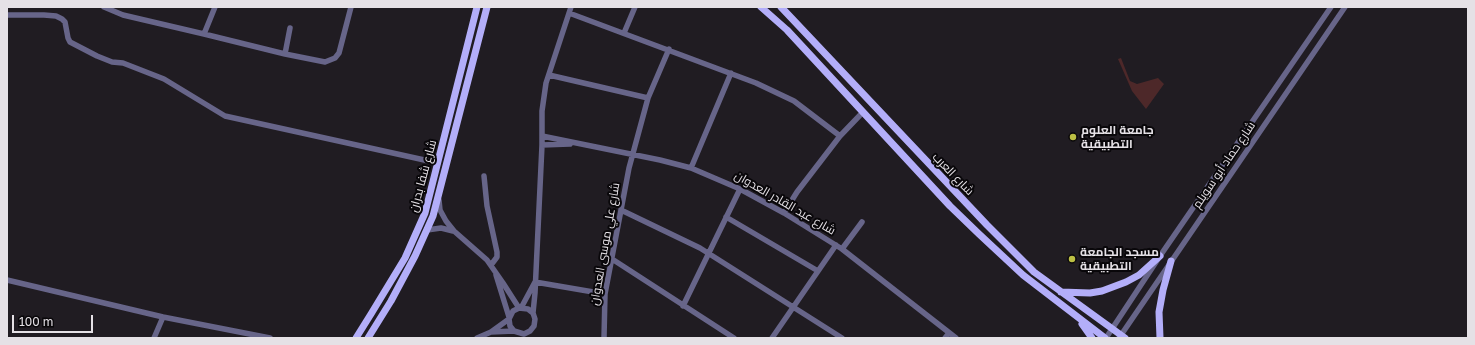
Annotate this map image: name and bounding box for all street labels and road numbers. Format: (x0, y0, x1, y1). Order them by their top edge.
street label: شارع حماد أبو سويلم (1190, 119, 1258, 211)
street label: شارع شفا بدران (406, 138, 440, 214)
street label: شارع العرب (929, 150, 977, 198)
street label: شارع عبد القادر العدوان (732, 168, 838, 238)
street label: شارع علي موسى العدوان (587, 182, 623, 306)

